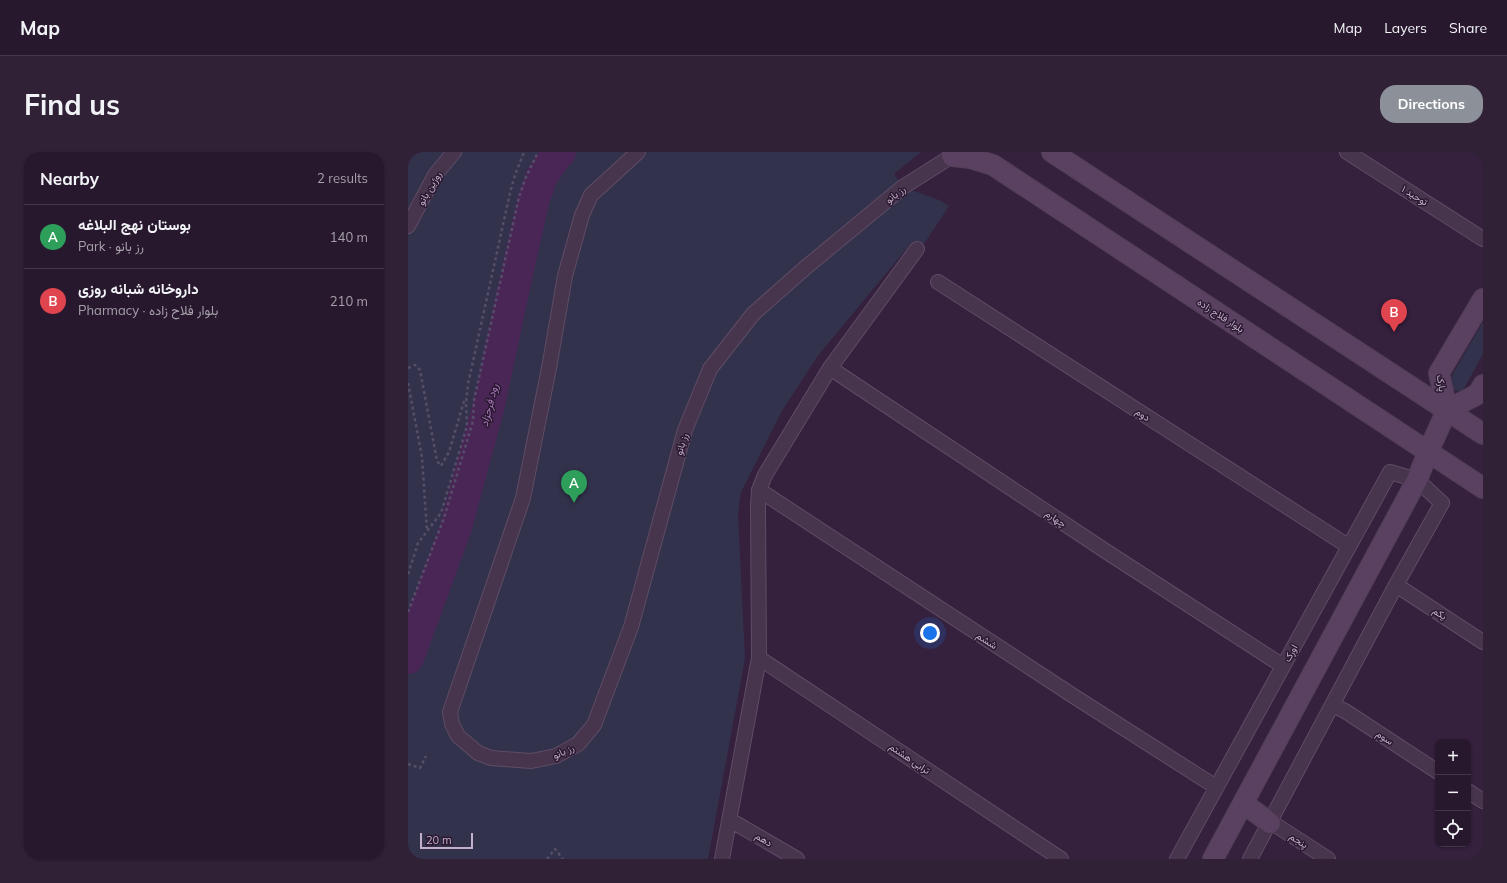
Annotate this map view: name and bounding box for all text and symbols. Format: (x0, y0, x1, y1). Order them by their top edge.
text: Map (20, 16, 60, 40)
text: Map (1333, 19, 1362, 37)
text: Layers (1384, 19, 1427, 37)
text: Share (1449, 19, 1487, 37)
button: Directions (1380, 85, 1483, 123)
text: Find us (24, 87, 120, 122)
text: Nearby (40, 168, 99, 189)
street label: روژین بانو (414, 169, 444, 208)
text: 2 results (317, 170, 368, 186)
street label: رز بانو (883, 182, 908, 206)
street label: توحید ۱ (1399, 182, 1430, 209)
text: بوستان نهج البلاغه (78, 215, 191, 234)
text: A (48, 229, 58, 245)
text: 140 m (330, 229, 368, 245)
text: Park · رز بانو (78, 238, 144, 254)
text: داروخانه شبانه روزی (78, 279, 199, 298)
text: B (49, 293, 57, 309)
text: 210 m (330, 293, 368, 309)
street label: بلوار فلاح زاده (1195, 295, 1247, 335)
pin: B (1381, 299, 1407, 332)
text: Pharmacy · بلوار فلاح زاده (78, 302, 218, 318)
street label: پارک (1433, 374, 1449, 393)
water label: رود فرحزاد (477, 382, 501, 428)
street label: دوم (1133, 405, 1153, 424)
street label: رز بانو (672, 432, 691, 457)
pin: A (561, 470, 587, 503)
street label: چهارم (1042, 507, 1069, 531)
street label: یکم (1430, 604, 1449, 623)
your location (920, 623, 940, 643)
street label: ششم (974, 629, 1000, 652)
street label: اورک (1280, 642, 1300, 664)
street label: سوم (1374, 727, 1396, 748)
map controls (1435, 739, 1471, 847)
button: + (1435, 739, 1471, 775)
street label: ترابی هشتم (887, 740, 933, 777)
street label: رز بانو (550, 741, 576, 762)
button: − (1435, 775, 1471, 811)
button: locate (1435, 811, 1471, 847)
street label: دهم (753, 829, 775, 850)
street label: پنجم (1286, 830, 1311, 852)
scale bar (420, 831, 473, 850)
text: 20 m (426, 833, 452, 847)

